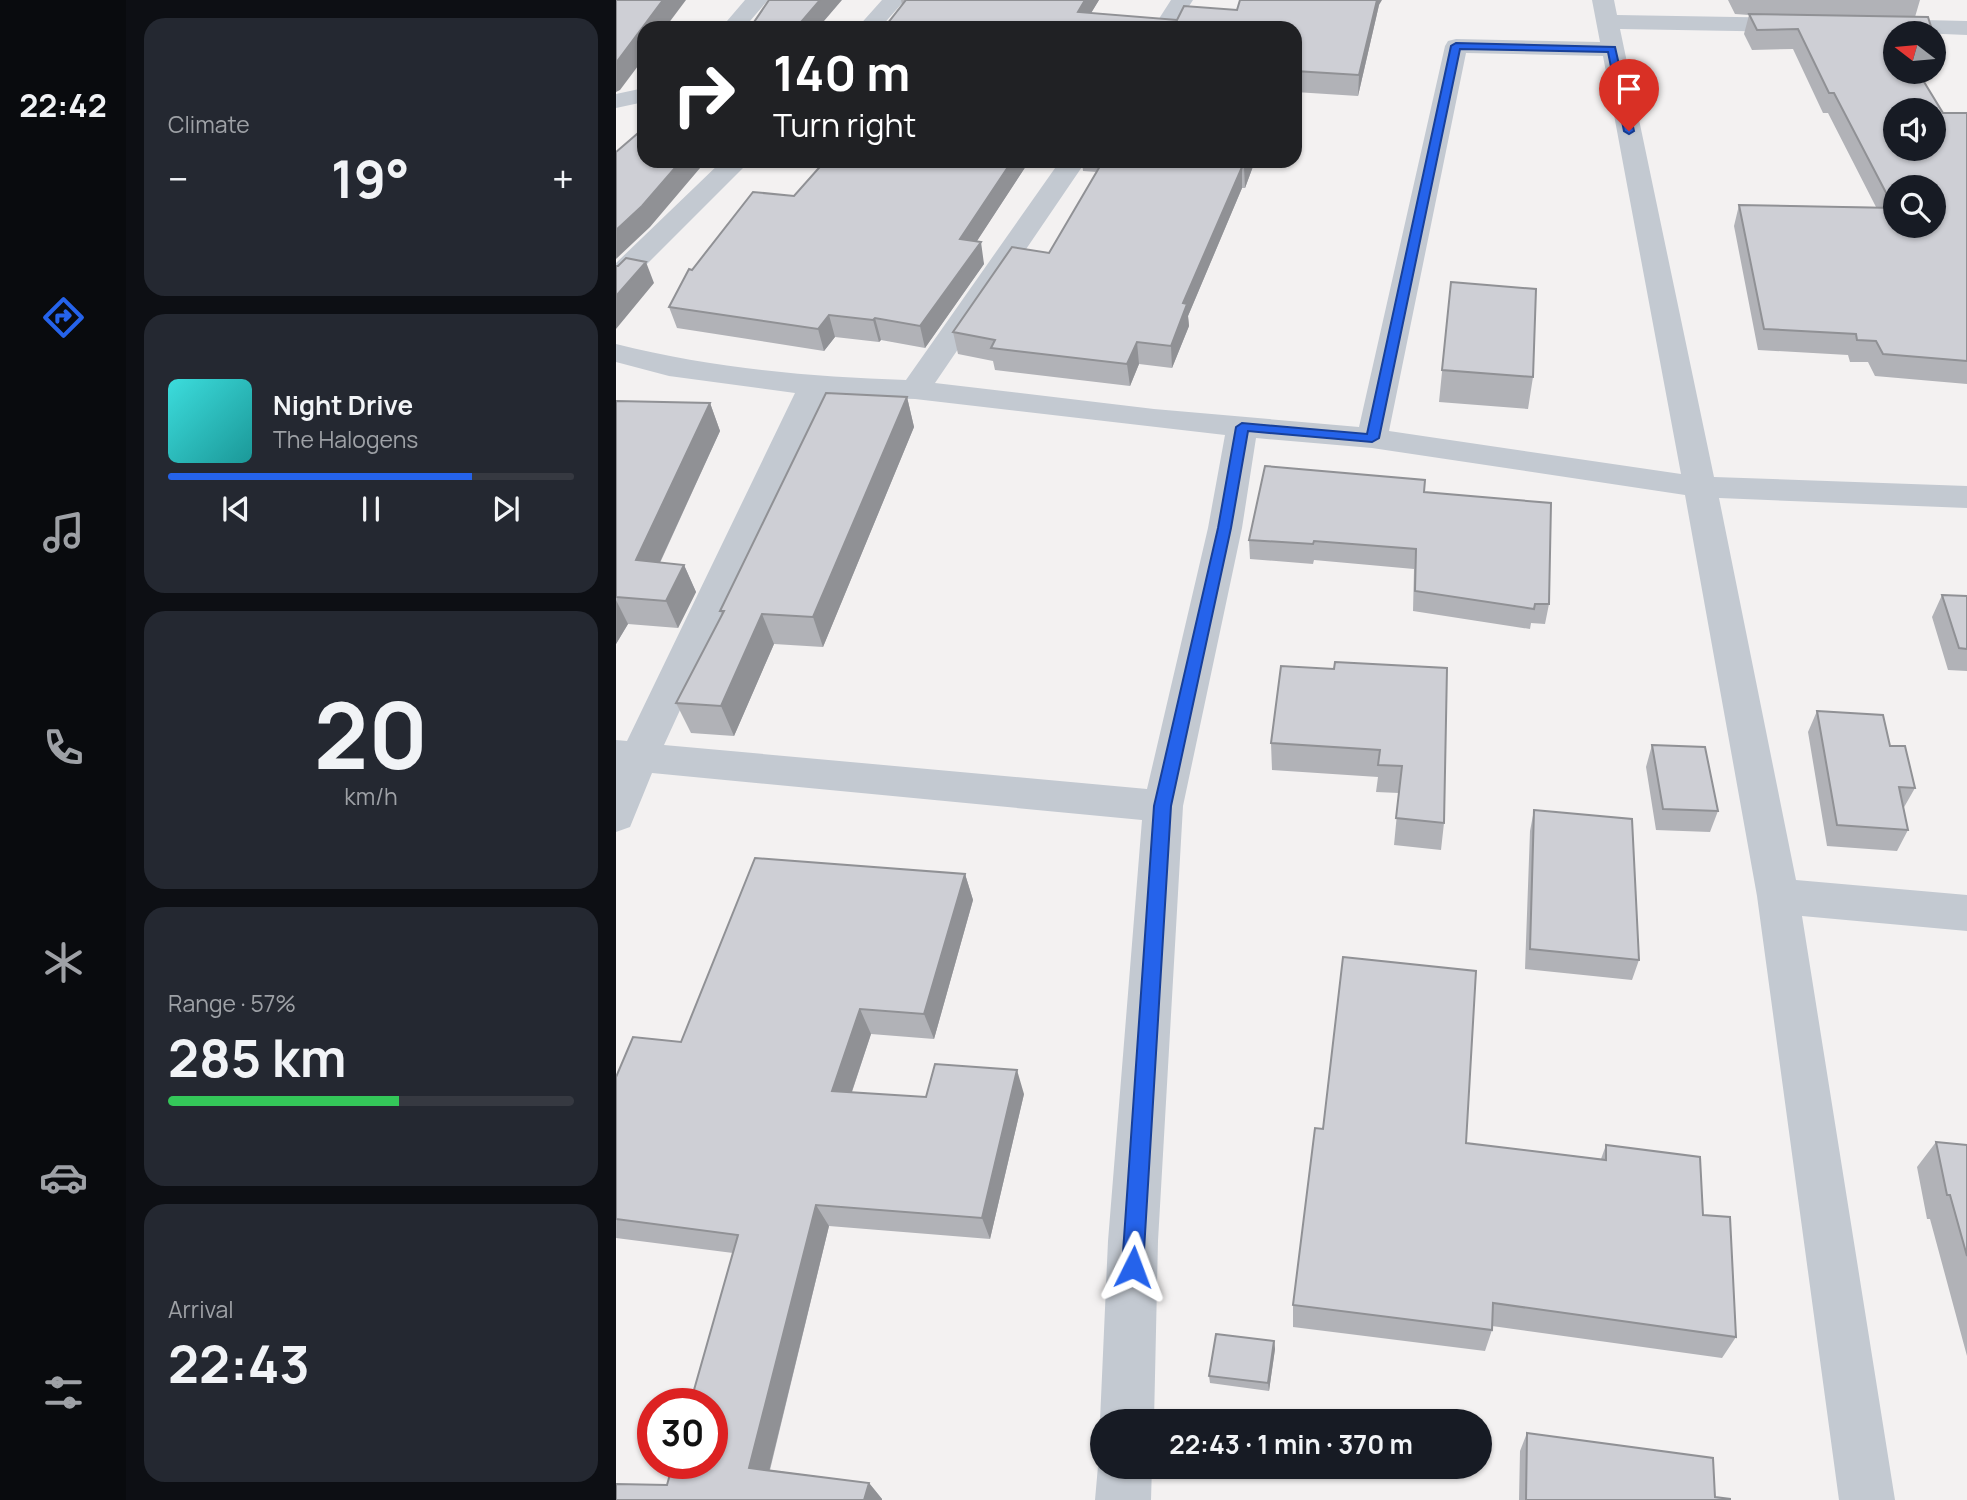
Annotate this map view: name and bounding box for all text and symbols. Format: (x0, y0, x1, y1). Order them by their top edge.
north arrow (1883, 21, 1946, 84)
map controls (1883, 21, 1946, 238)
text: 140 m (773, 39, 910, 106)
icon: right (658, 49, 749, 140)
pin (1599, 59, 1659, 131)
icon: arrive (1610, 70, 1648, 108)
text: 22:42 (19, 83, 107, 127)
button: sound (1883, 98, 1946, 161)
text: Turn right (773, 103, 916, 147)
text: Climate (168, 108, 250, 140)
text: 19° (331, 143, 410, 214)
text: − (168, 152, 189, 204)
text: + (552, 152, 574, 204)
button: search (1883, 175, 1946, 238)
icon: directions (39, 293, 88, 342)
text: Night Drive (273, 387, 413, 423)
text: The Halogens (273, 423, 418, 455)
icon: previous (217, 490, 255, 528)
icon: pause (352, 490, 390, 528)
icon: next (487, 490, 525, 528)
icon: music (39, 508, 88, 557)
text: 20 (314, 672, 428, 796)
icon: phone (39, 723, 88, 772)
text: km/h (344, 780, 398, 812)
icon: climate (39, 938, 88, 987)
text: Range · 57% (168, 987, 296, 1019)
text: 285 km (168, 1022, 346, 1093)
icon: car (39, 1153, 88, 1202)
position arrow (1096, 1230, 1170, 1304)
text: Arrival (168, 1293, 234, 1325)
text: 22:43 (168, 1328, 310, 1399)
icon: filters (39, 1368, 88, 1417)
speed limit sign: 30 (637, 1388, 728, 1479)
text: 22:43 · 1 min · 370 m (1169, 1426, 1413, 1462)

